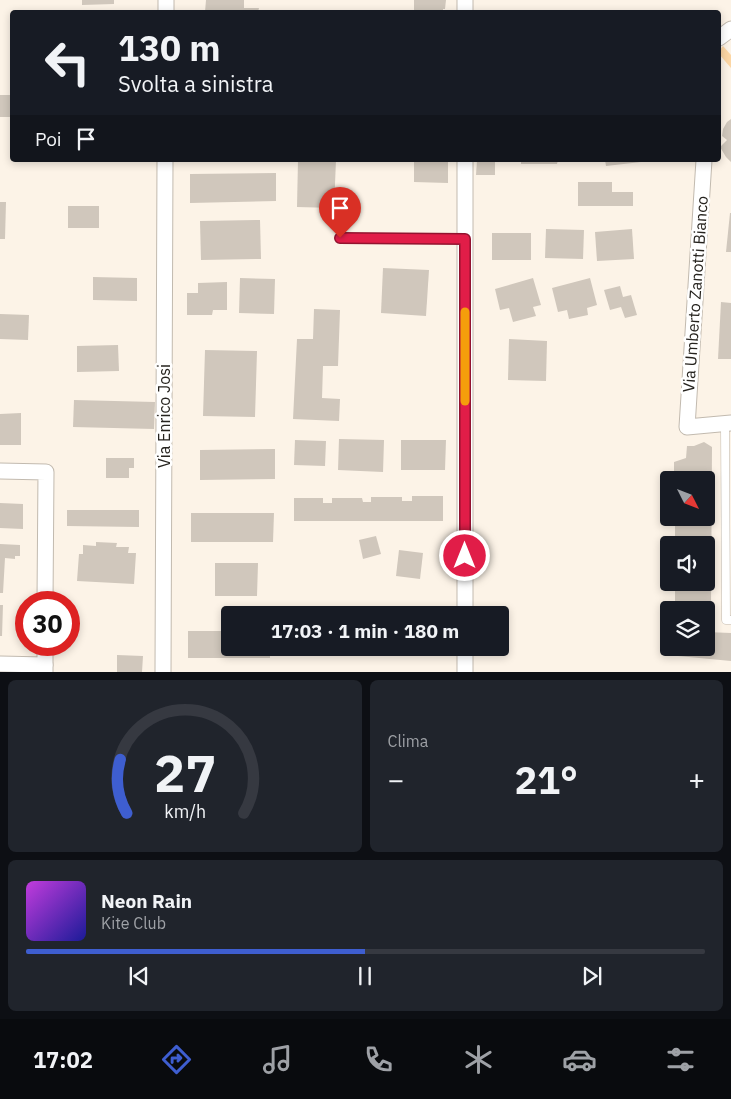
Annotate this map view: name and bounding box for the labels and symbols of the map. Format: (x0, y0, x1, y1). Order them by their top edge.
pin (319, 187, 361, 238)
street label: Via Umberto Zanotti Bianco (678, 195, 712, 393)
street label: Via Enrico Josi (154, 364, 174, 468)
north arrow (660, 471, 715, 526)
position arrow (438, 529, 490, 581)
speed limit sign: 30 (15, 591, 80, 656)

